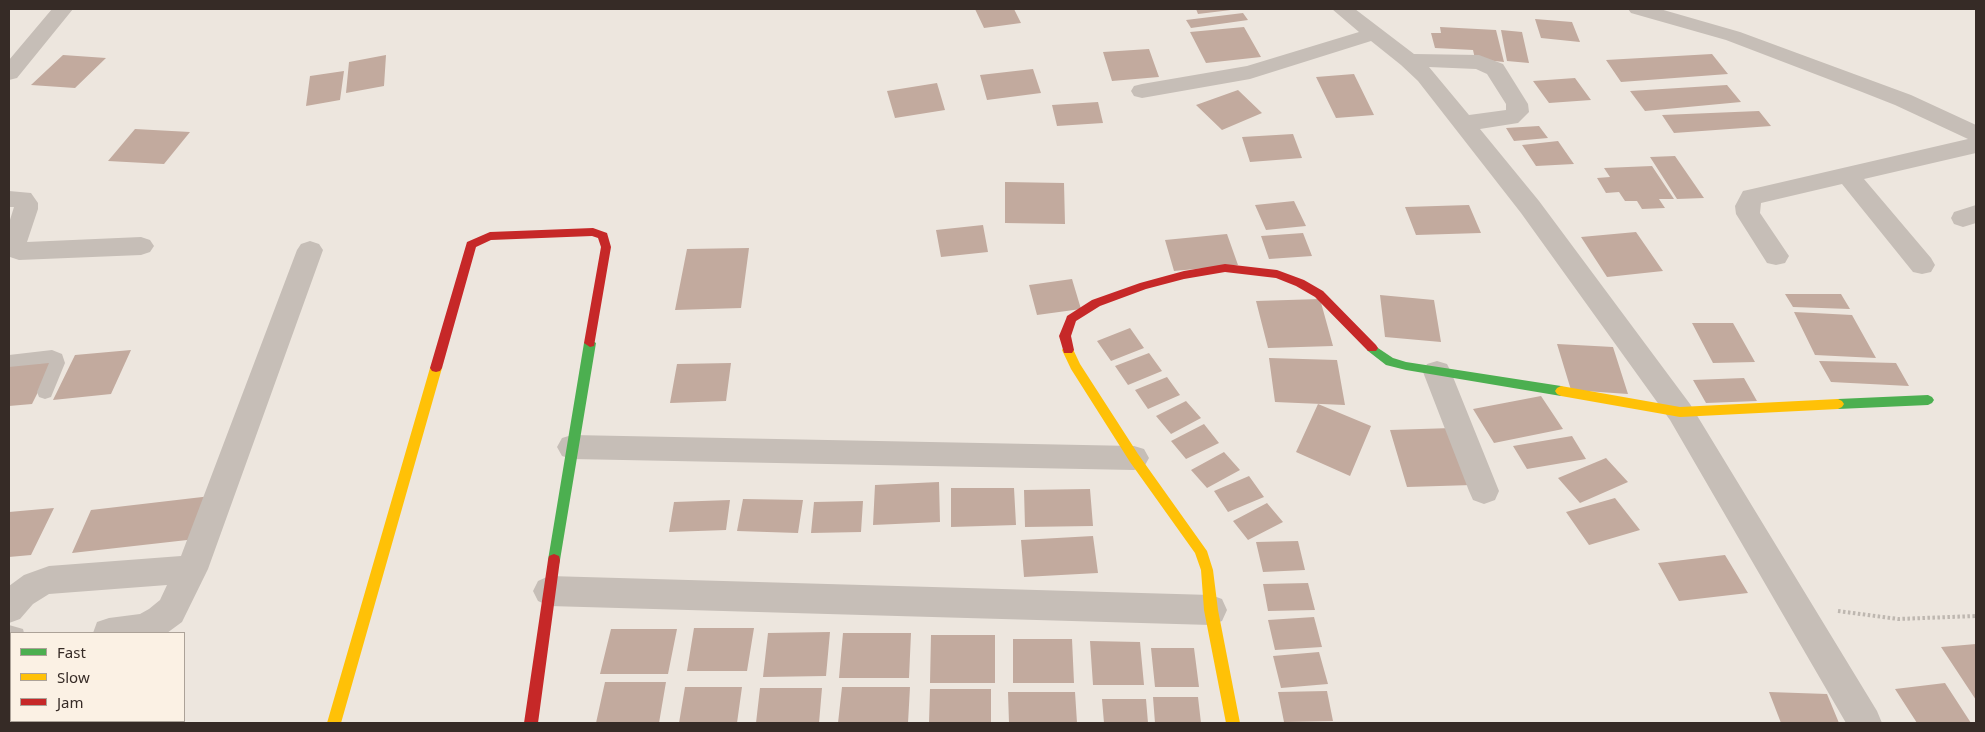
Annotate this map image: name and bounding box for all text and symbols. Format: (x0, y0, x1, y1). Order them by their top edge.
legend (10, 632, 185, 722)
text: Fast (57, 642, 86, 662)
text: Slow (57, 667, 90, 687)
text: Jam (57, 692, 84, 712)

